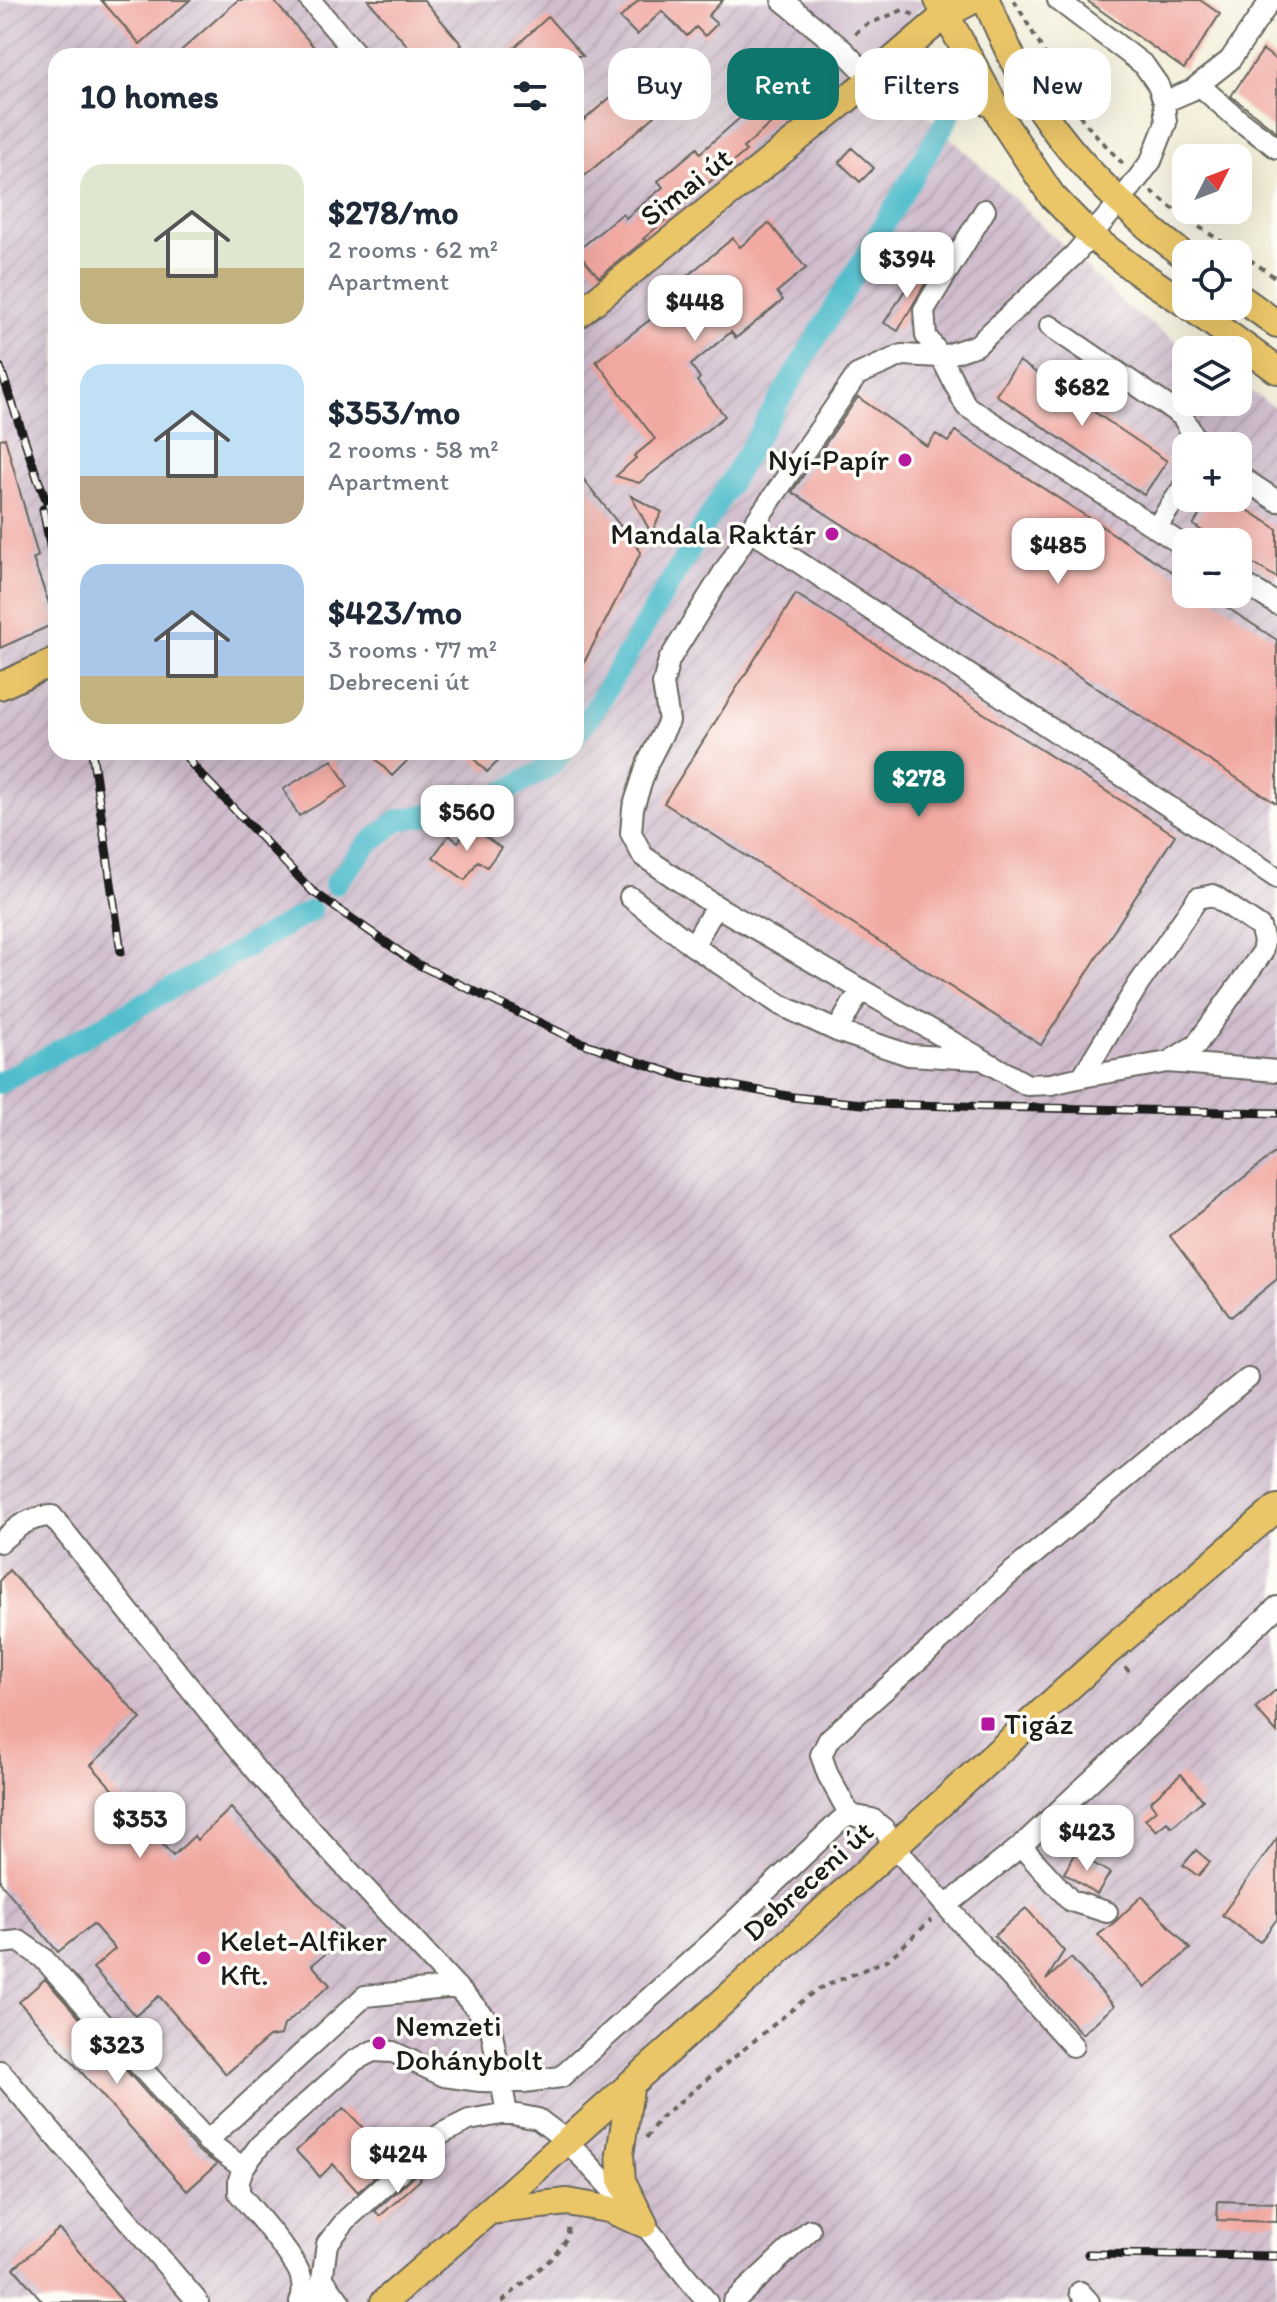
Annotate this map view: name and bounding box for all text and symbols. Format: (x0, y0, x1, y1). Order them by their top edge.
chip: Buy (608, 48, 711, 120)
chip: Rent (727, 48, 839, 120)
chip: Filters (855, 48, 988, 120)
chip: New (1004, 48, 1111, 120)
icon: filters (508, 74, 552, 118)
text: 10 homes (80, 76, 219, 117)
street label: Simai út (632, 139, 739, 234)
north arrow (1172, 144, 1252, 224)
map controls (1172, 144, 1252, 608)
text: $278/mo (328, 192, 459, 233)
icon: home (144, 196, 240, 292)
pin: $394 (860, 232, 954, 300)
text: 2 rooms · 62 m² (328, 233, 498, 265)
button: locate (1172, 240, 1252, 320)
text: $394 (879, 242, 935, 274)
text: Apartment (328, 265, 449, 297)
pin: $448 (648, 275, 742, 343)
text: $448 (666, 285, 724, 317)
button: layers (1172, 336, 1252, 416)
pin: $682 (1035, 360, 1129, 428)
text: $682 (1055, 370, 1109, 402)
text: $353/mo (328, 392, 460, 433)
icon: home (144, 396, 240, 492)
button: + (1172, 432, 1252, 512)
text: 2 rooms · 58 m² (328, 433, 499, 465)
place label: Nyí-Papír (768, 441, 889, 478)
marker: Nyí-Papír (896, 451, 914, 469)
text: Apartment (328, 465, 449, 497)
place label: Mandala Raktár (610, 515, 816, 552)
pin: $485 (1011, 518, 1105, 586)
marker: Mandala Raktár (823, 525, 841, 543)
text: $485 (1030, 528, 1086, 560)
button: − (1172, 528, 1252, 608)
text: $423/mo (328, 592, 462, 633)
icon: home (144, 596, 240, 692)
text: 3 rooms · 77 m² (328, 633, 497, 665)
text: Debreceni út (328, 665, 469, 697)
pin: $278 (872, 751, 966, 819)
text: $278 (892, 761, 946, 793)
pin: $560 (420, 785, 514, 853)
text: $560 (439, 795, 495, 827)
place label: Tigáz (1004, 1705, 1074, 1742)
marker: Tigáz (979, 1715, 997, 1733)
pin: $353 (93, 1792, 187, 1860)
text: $353 (112, 1802, 168, 1834)
pin: $423 (1040, 1805, 1134, 1873)
street label: Debreceni út (735, 1812, 881, 1949)
text: $423 (1059, 1815, 1115, 1847)
place label: Kelet-Alfiker Kft. (220, 1922, 388, 1993)
marker: Kelet-Alfiker Kft. (195, 1949, 213, 1967)
place label: Nemzeti Dohánybolt (395, 2007, 543, 2078)
pin: $323 (70, 2018, 164, 2086)
text: $323 (89, 2028, 145, 2060)
marker: Nemzeti Dohánybolt (370, 2034, 388, 2052)
pin: $424 (351, 2127, 445, 2195)
text: $424 (369, 2137, 427, 2169)

